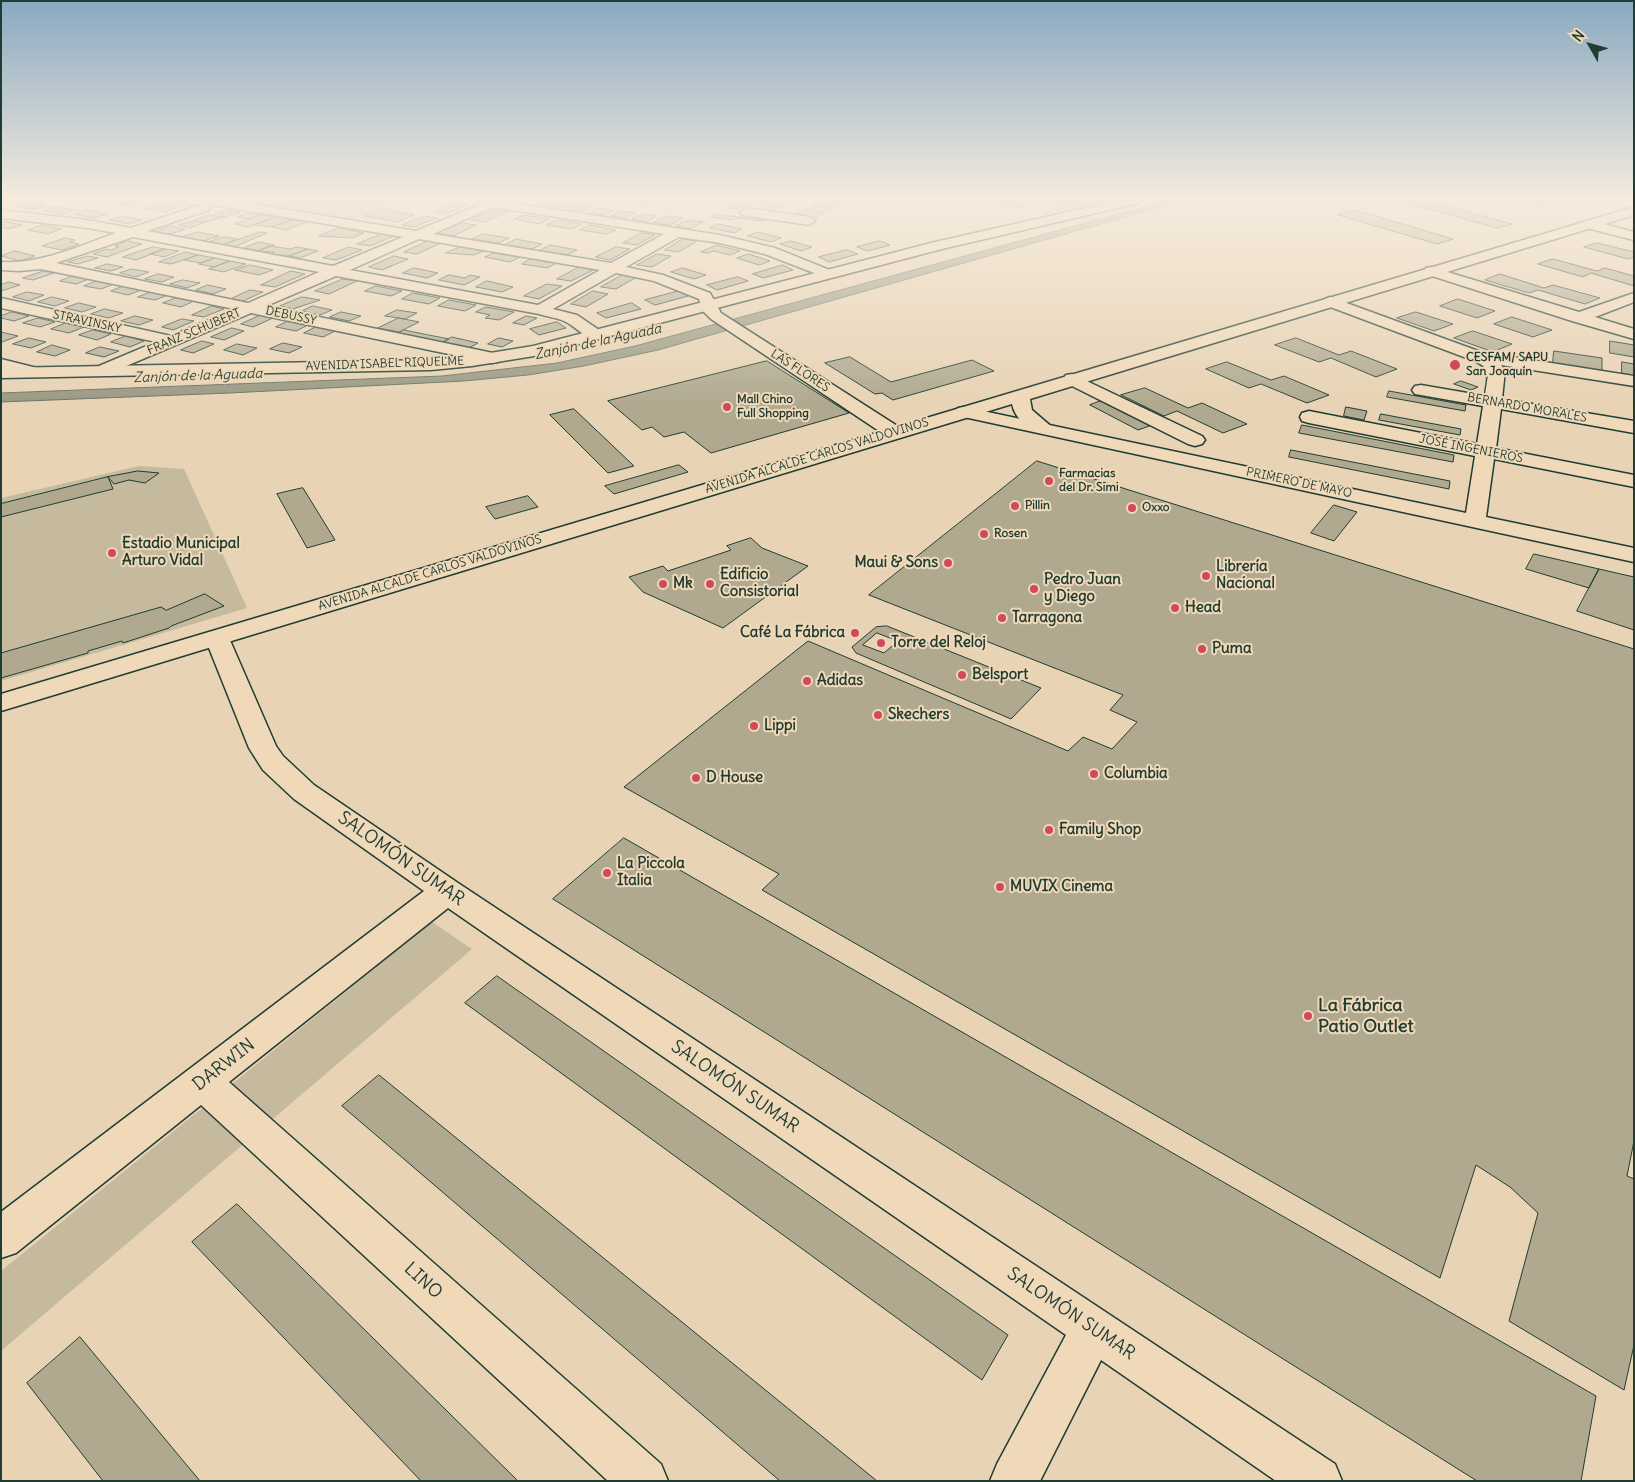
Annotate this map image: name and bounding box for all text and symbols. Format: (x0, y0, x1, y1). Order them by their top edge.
north arrow (1565, 20, 1615, 70)
text: N (1568, 26, 1588, 45)
street label: DEBUSSY (264, 304, 318, 328)
street label: FRANZ SCHUBERT (145, 306, 243, 358)
street label: STRAVINSKY (51, 308, 123, 336)
water label: Zanjón de la Aguada (533, 320, 663, 364)
street label: LAS FLORES (768, 347, 832, 395)
place label: CESFAM/ SAPU San Joaquín (1466, 351, 1548, 379)
street label: AVENIDA ISABEL RIQUELME (305, 354, 465, 374)
marker: CESFAM/ SAPU San Joaquín (1448, 358, 1462, 372)
water label: Zanjón de la Aguada (133, 365, 263, 387)
street label: BERNARDO MORALES (1466, 390, 1588, 426)
place label: Mall Chino Full Shopping (737, 393, 809, 421)
marker: Mall Chino Full Shopping (721, 401, 733, 413)
street label: AVENIDA ALCALDE CARLOS VALDOVINOS (703, 415, 931, 497)
street label: JOSÉ INGENIEROS (1418, 432, 1524, 466)
street label: PRIMERO DE MAYO (1245, 465, 1353, 501)
place label: Farmacias del Dr. Simi (1059, 467, 1119, 495)
marker: Farmacias del Dr. Simi (1043, 475, 1055, 487)
place label: Pillin (1025, 499, 1050, 513)
marker: Pillin (1009, 500, 1021, 512)
place label: Oxxo (1142, 501, 1170, 515)
marker: Oxxo (1126, 502, 1138, 514)
place label: Rosen (994, 527, 1027, 541)
marker: Rosen (978, 528, 990, 540)
street label: AVENIDA ALCALDE CARLOS VALDOVINOS (316, 532, 544, 614)
place label: Estadio Municipal Arturo Vidal (122, 535, 240, 570)
marker: Estadio Municipal Arturo Vidal (106, 547, 118, 559)
place label: Maui & Sons (854, 554, 938, 572)
marker: Maui & Sons (942, 557, 954, 569)
place label: Librería Nacional (1216, 558, 1275, 593)
place label: Edificio Consistorial (720, 566, 799, 601)
marker: Librería Nacional (1200, 570, 1212, 582)
place label: Pedro Juan y Diego (1044, 571, 1121, 606)
place label: Mk (673, 575, 693, 593)
marker: Mk (657, 578, 669, 590)
marker: Edificio Consistorial (704, 578, 716, 590)
marker: Pedro Juan y Diego (1028, 583, 1040, 595)
place label: Head (1185, 599, 1221, 617)
marker: Head (1169, 602, 1181, 614)
place label: Tarragona (1012, 609, 1082, 627)
marker: Tarragona (996, 612, 1008, 624)
place label: Café La Fábrica (740, 624, 845, 642)
marker: Café La Fábrica (849, 627, 861, 639)
place label: Torre del Reloj (891, 634, 986, 652)
marker: Torre del Reloj (875, 637, 887, 649)
place label: Puma (1212, 640, 1251, 658)
marker: Puma (1196, 643, 1208, 655)
place label: Belsport (972, 666, 1028, 684)
marker: Belsport (956, 669, 968, 681)
place label: Adidas (817, 672, 863, 690)
marker: Adidas (801, 675, 813, 687)
place label: Skechers (888, 706, 949, 724)
marker: Skechers (872, 709, 884, 721)
place label: Lippi (764, 717, 796, 735)
marker: Lippi (748, 720, 760, 732)
place label: Columbia (1104, 765, 1168, 783)
marker: Columbia (1088, 768, 1100, 780)
place label: D House (706, 769, 763, 787)
marker: D House (690, 772, 702, 784)
street label: SALOMÓN SUMAR (333, 807, 469, 911)
place label: Family Shop (1059, 821, 1141, 839)
marker: Family Shop (1043, 824, 1055, 836)
place label: La Piccola Italia (617, 855, 685, 890)
marker: La Piccola Italia (601, 867, 613, 879)
place label: MUVIX Cinema (1010, 878, 1113, 896)
marker: MUVIX Cinema (994, 881, 1006, 893)
place label: La Fábrica Patio Outlet (1318, 995, 1413, 1038)
marker: La Fábrica Patio Outlet (1302, 1010, 1314, 1022)
street label: DARWIN (189, 1034, 259, 1096)
street label: SALOMÓN SUMAR (667, 1036, 803, 1138)
street label: LINO (399, 1258, 447, 1304)
street label: SALOMÓN SUMAR (1003, 1263, 1139, 1365)

